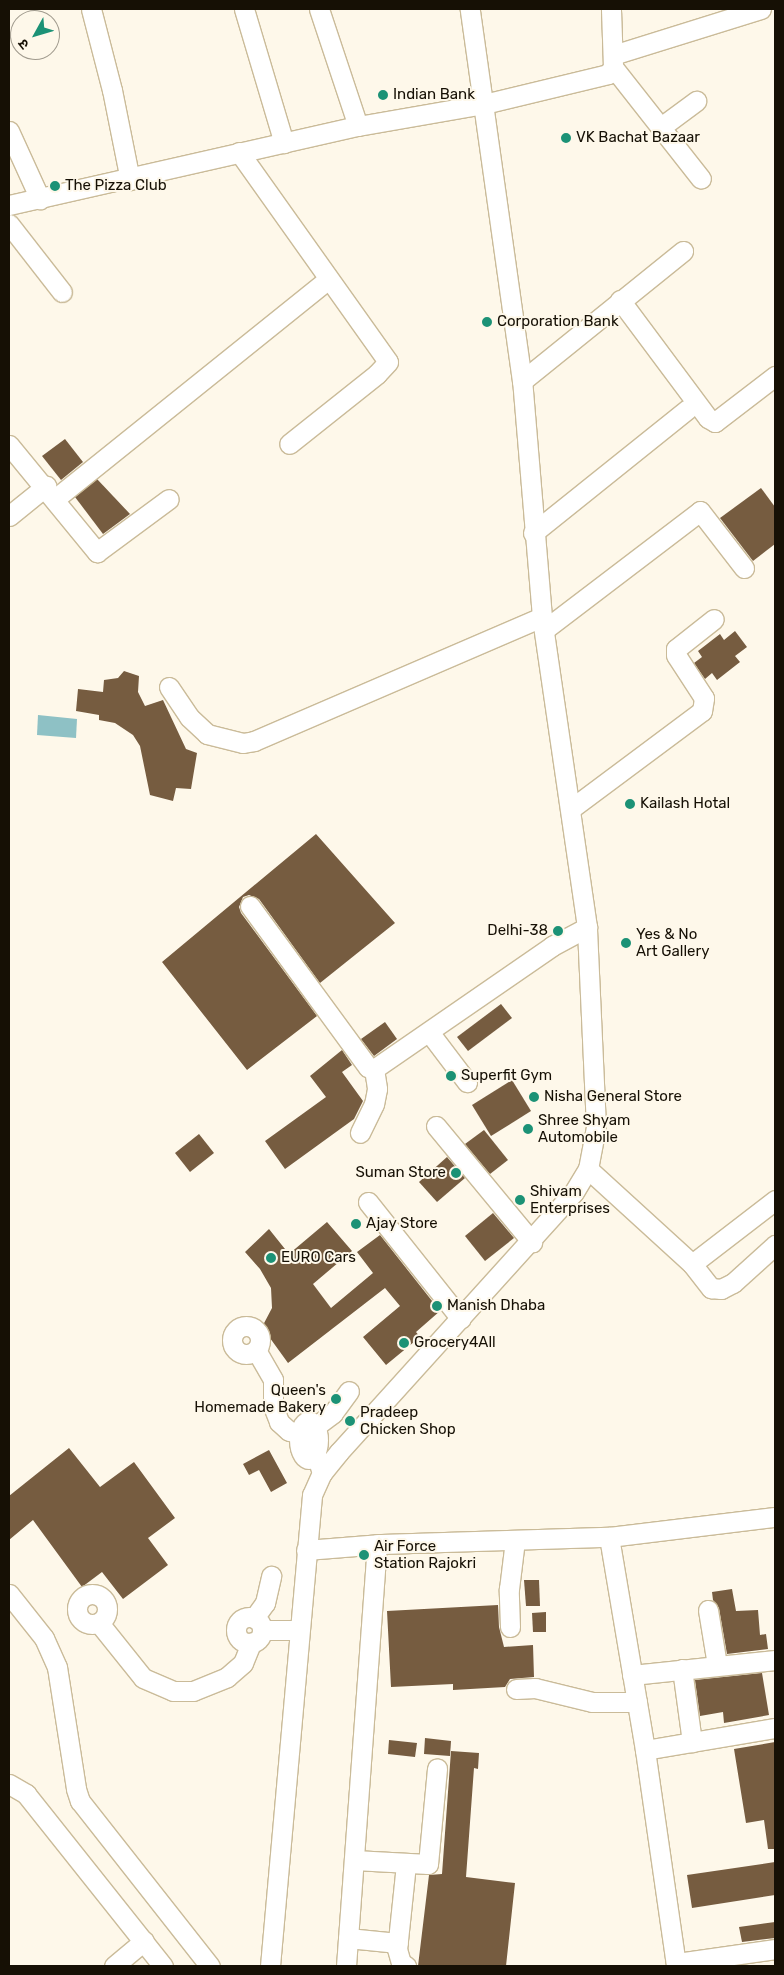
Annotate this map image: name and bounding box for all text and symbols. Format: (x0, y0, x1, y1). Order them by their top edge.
north arrow (10, 10, 60, 60)
text: उ (15, 36, 33, 53)
place label: Indian Bank (393, 86, 475, 104)
marker: Indian Bank (377, 89, 389, 101)
place label: VK Bachat Bazaar (576, 129, 700, 147)
marker: VK Bachat Bazaar (560, 132, 572, 144)
place label: The Pizza Club (65, 177, 167, 195)
marker: The Pizza Club (49, 180, 61, 192)
place label: Corporation Bank (497, 313, 619, 331)
marker: Corporation Bank (481, 316, 493, 328)
place label: Kailash Hotal (640, 795, 730, 813)
marker: Kailash Hotal (624, 798, 636, 810)
place label: Delhi-38 (487, 922, 548, 940)
marker: Delhi-38 (552, 925, 564, 937)
place label: Yes & No Art Gallery (636, 925, 709, 960)
marker: Yes & No Art Gallery (620, 937, 632, 949)
place label: Superfit Gym (461, 1067, 552, 1085)
marker: Superfit Gym (445, 1070, 457, 1082)
place label: Nisha General Store (544, 1088, 682, 1106)
marker: Nisha General Store (528, 1091, 540, 1103)
place label: Shree Shyam Automobile (538, 1111, 630, 1146)
marker: Shree Shyam Automobile (522, 1123, 534, 1135)
place label: Suman Store (356, 1164, 446, 1182)
marker: Suman Store (450, 1167, 462, 1179)
place label: Shivam Enterprises (530, 1182, 610, 1217)
marker: Shivam Enterprises (514, 1194, 526, 1206)
place label: Ajay Store (366, 1215, 438, 1233)
marker: Ajay Store (350, 1218, 362, 1230)
place label: EURO Cars (281, 1249, 356, 1267)
marker: EURO Cars (265, 1252, 277, 1264)
place label: Manish Dhaba (447, 1297, 545, 1315)
marker: Manish Dhaba (431, 1300, 443, 1312)
place label: Grocery4All (414, 1334, 496, 1352)
marker: Grocery4All (398, 1337, 410, 1349)
place label: Queen's Homemade Bakery (194, 1381, 326, 1416)
marker: Queen's Homemade Bakery (330, 1393, 342, 1405)
place label: Pradeep Chicken Shop (360, 1403, 456, 1438)
marker: Pradeep Chicken Shop (344, 1415, 356, 1427)
place label: Air Force Station Rajokri (374, 1537, 476, 1572)
marker: Air Force Station Rajokri (358, 1549, 370, 1561)

